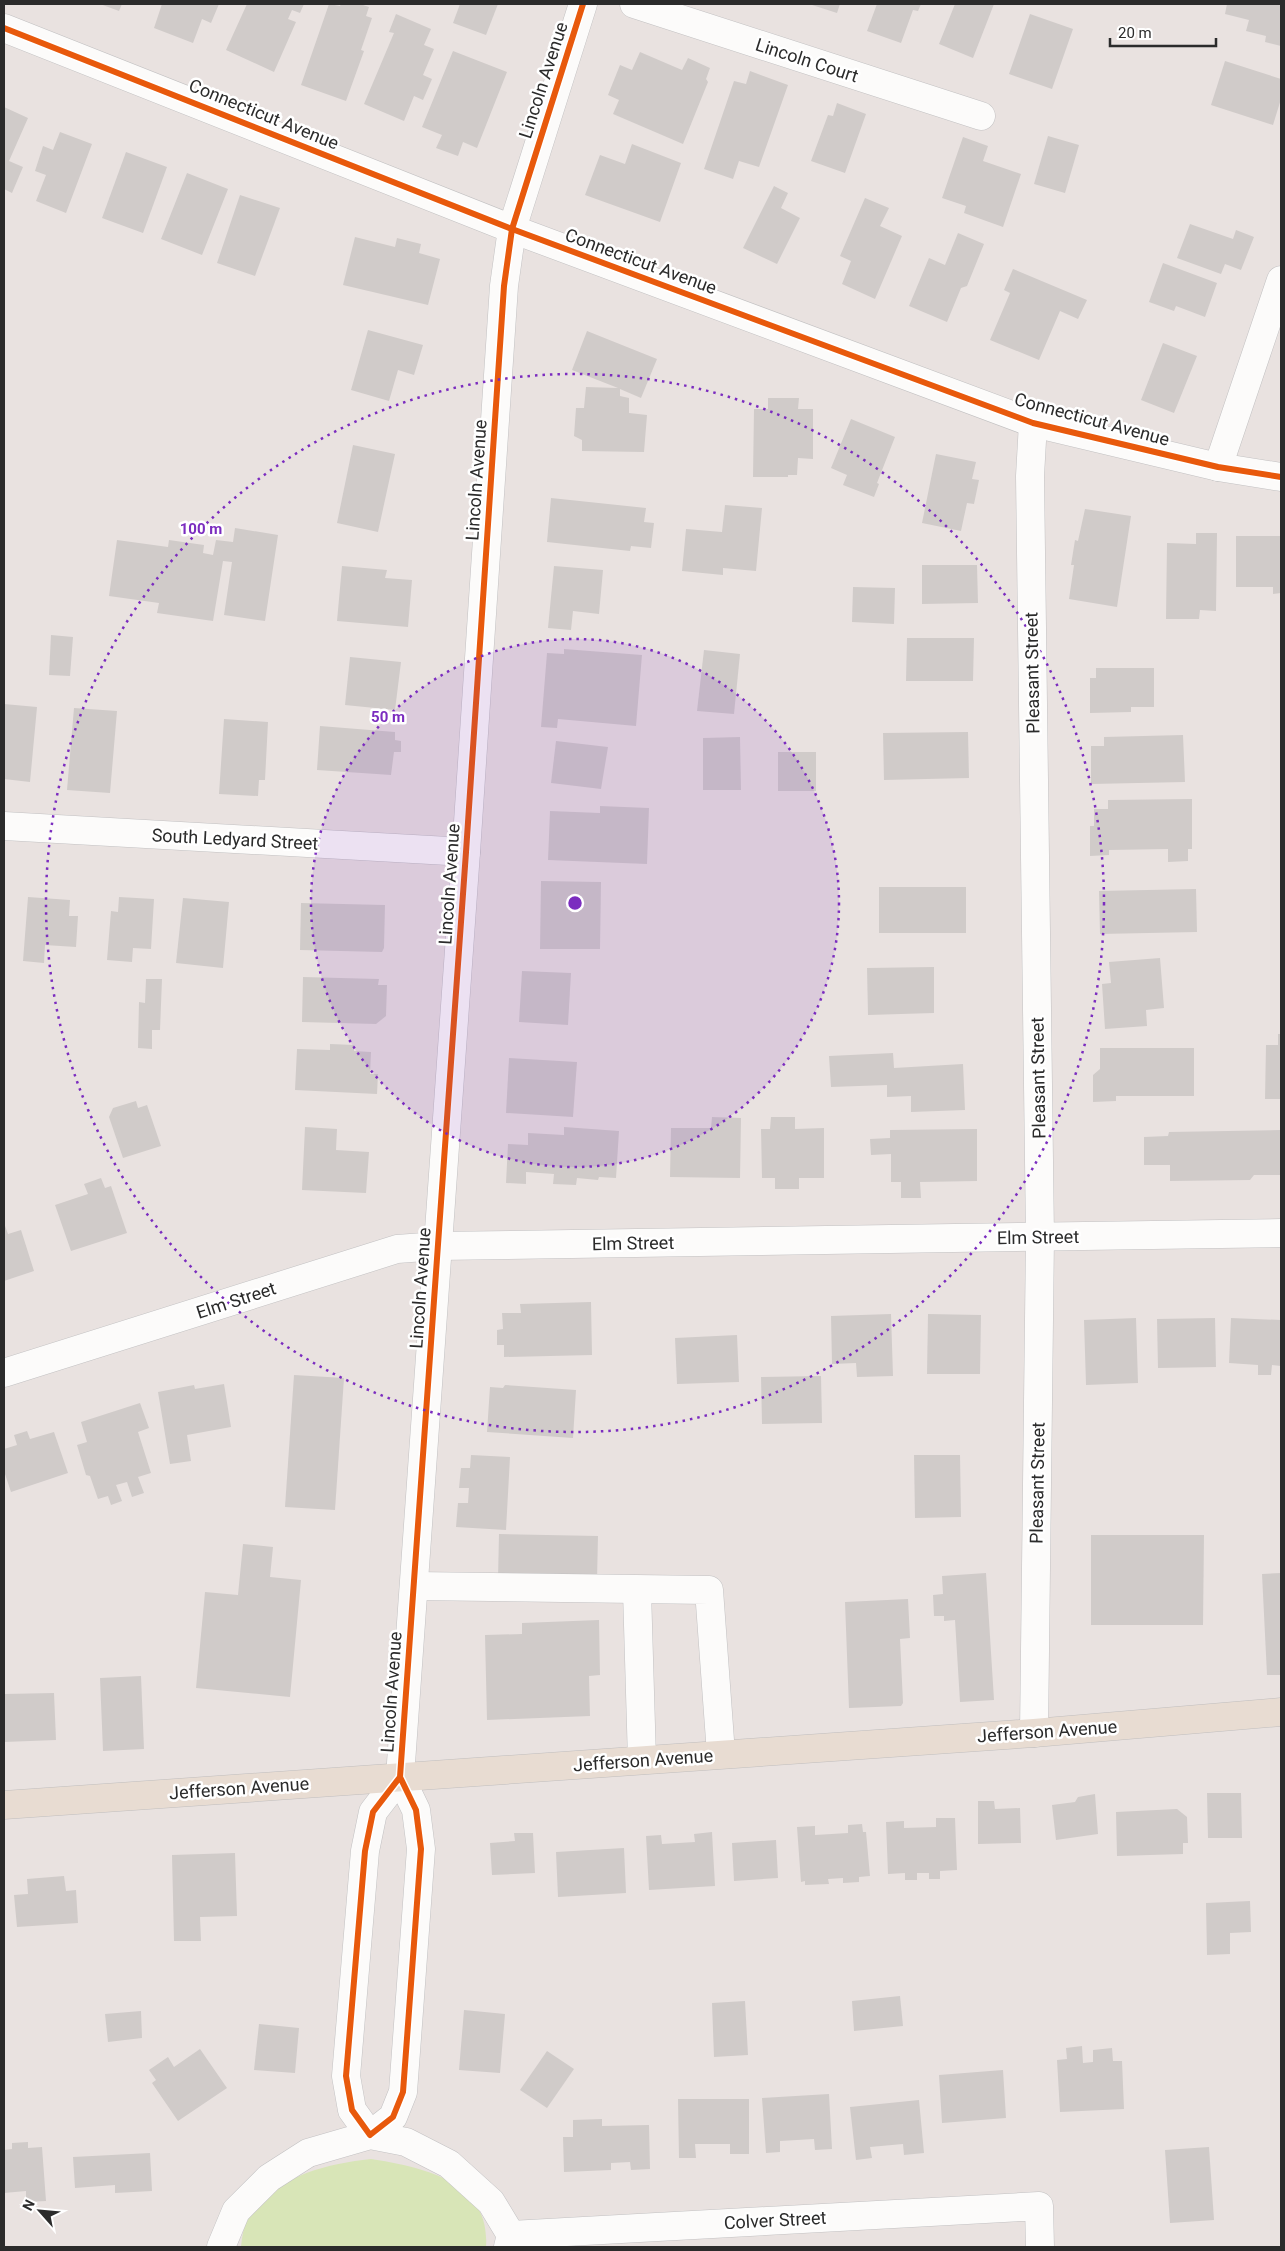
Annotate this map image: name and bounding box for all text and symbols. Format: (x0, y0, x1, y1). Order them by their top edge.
scale bar (1110, 15, 1216, 47)
street label: Lincoln Avenue (514, 19, 572, 141)
text: 20 m (1118, 24, 1152, 42)
street label: Lincoln Court (753, 34, 861, 87)
street label: Connecticut Avenue (186, 74, 342, 154)
street label: Connecticut Avenue (562, 224, 720, 298)
street label: Connecticut Avenue (1012, 388, 1172, 450)
street label: Lincoln Avenue (461, 419, 491, 541)
text: 100 m (180, 520, 222, 538)
street label: Pleasant Street (1020, 612, 1044, 734)
text: 50 m (371, 708, 405, 726)
street label: Lincoln Avenue (434, 823, 464, 945)
street label: South Ledyard Street (151, 824, 319, 854)
centre of rings (566, 894, 584, 912)
street label: Pleasant Street (1026, 1017, 1050, 1139)
street label: Elm Street (997, 1226, 1079, 1248)
street label: Lincoln Avenue (405, 1227, 435, 1349)
street label: Elm Street (592, 1232, 674, 1254)
street label: Elm Street (194, 1277, 279, 1323)
street label: Pleasant Street (1025, 1422, 1049, 1544)
street label: Lincoln Avenue (376, 1631, 406, 1753)
street label: Jefferson Avenue (976, 1716, 1118, 1746)
street label: Jefferson Avenue (572, 1745, 714, 1775)
street label: Jefferson Avenue (168, 1773, 310, 1803)
north arrow (15, 2186, 65, 2236)
text: N (19, 2197, 38, 2213)
street label: Colver Street (723, 2207, 827, 2233)

